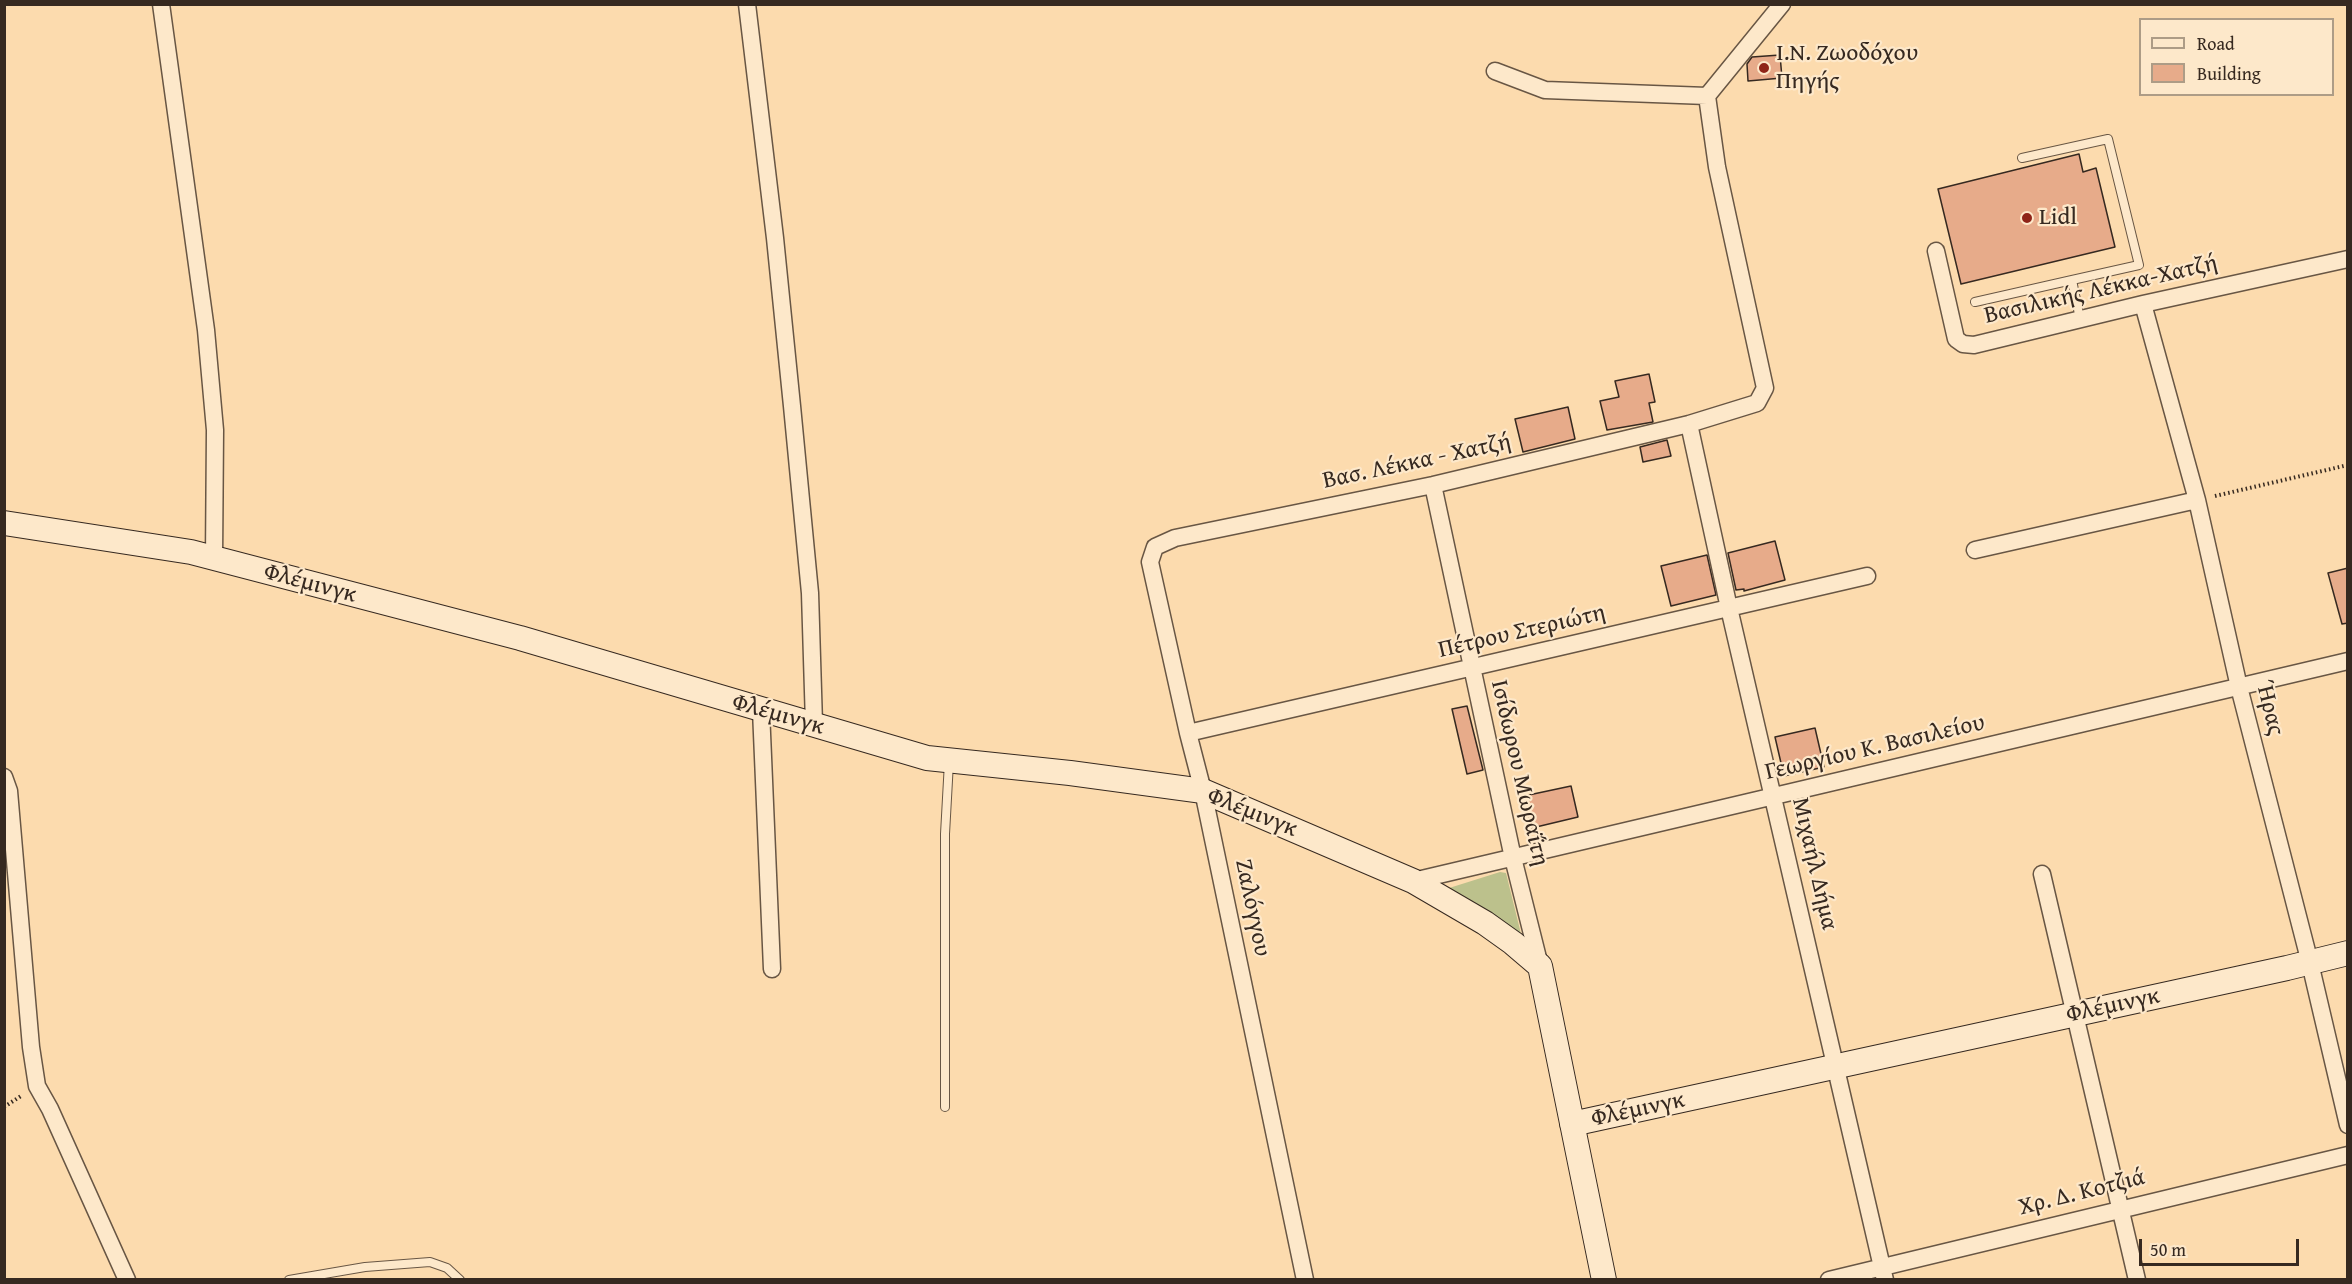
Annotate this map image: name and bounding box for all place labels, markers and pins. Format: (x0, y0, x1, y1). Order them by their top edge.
place label: Ι.Ν. Ζωοδόχου Πηγής (1776, 40, 1918, 96)
marker: Ι.Ν. Ζωοδόχου Πηγής (1757, 61, 1771, 75)
place label: Lidl (2039, 204, 2077, 232)
marker: Lidl (2020, 211, 2034, 225)

